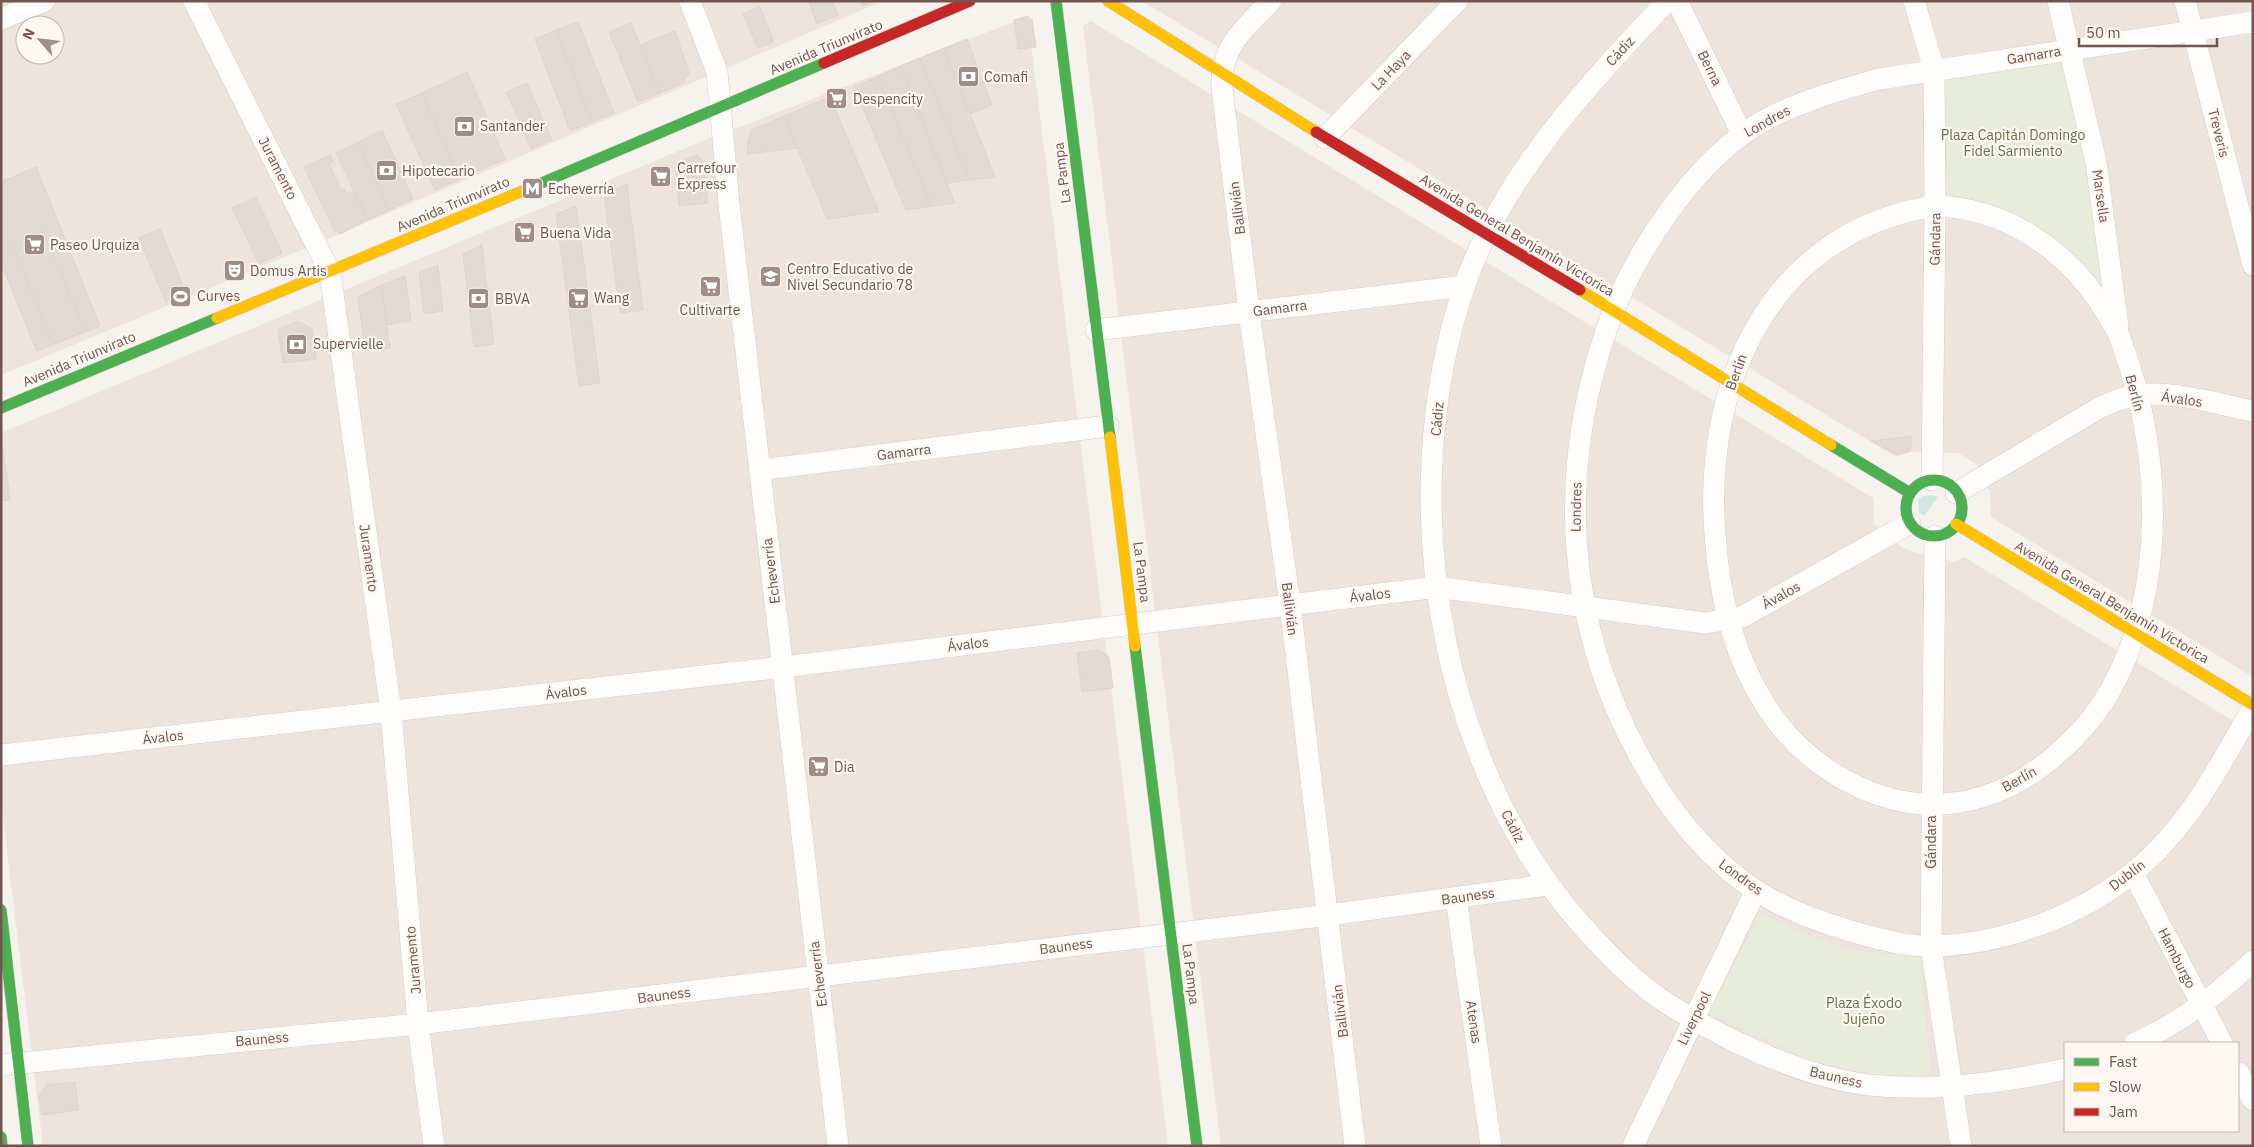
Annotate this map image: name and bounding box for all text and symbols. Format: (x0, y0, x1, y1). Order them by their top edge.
north arrow (15, 15, 65, 65)
street label: Avenida Triunvirato (767, 15, 885, 79)
scale bar (2079, 15, 2216, 47)
text: 50 m (2086, 23, 2121, 42)
text: N (18, 25, 39, 43)
street label: Cádiz (1602, 32, 1639, 70)
street label: Gamarra (2006, 42, 2063, 68)
street label: La Haya (1367, 46, 1415, 94)
street label: Berna (1694, 47, 1727, 89)
bank icon: Comafi (956, 65, 980, 89)
place label: Comafi (984, 68, 1028, 86)
supermarket icon: Despencity (825, 87, 849, 111)
place label: Despencity (853, 90, 923, 108)
street label: Londres (1741, 101, 1794, 141)
street label: Treveris (2204, 107, 2234, 160)
bank icon: Santander (452, 114, 476, 138)
place label: Santander (480, 117, 545, 135)
park label: Plaza Capitán Domingo Fidel Sarmiento (1941, 126, 2085, 160)
street label: Juramento (254, 134, 302, 203)
street label: La Pampa (1049, 141, 1075, 205)
bank icon: Hipotecario (374, 159, 398, 183)
place label: Carrefour Express (677, 159, 736, 193)
place label: Hipotecario (402, 162, 475, 180)
supermarket icon: Carrefour Express (649, 164, 673, 188)
street label: Marsella (2088, 168, 2114, 224)
street label: Avenida General Benjamín Victorica (1416, 170, 1618, 301)
street label: Avenida Triunvirato (394, 172, 512, 236)
metro station icon: Echeverría (520, 177, 544, 201)
place label: Echeverría (548, 180, 615, 198)
street label: Ballivián (1225, 180, 1249, 236)
street label: Gándara (1926, 212, 1944, 266)
supermarket icon: Buena Vida (512, 221, 536, 245)
place label: Buena Vida (540, 224, 612, 242)
supermarket icon: Paseo Urquiza (22, 233, 46, 257)
place label: Paseo Urquiza (50, 236, 140, 254)
theatre icon: Domus Artis (222, 259, 246, 283)
place label: Centro Educativo de Nivel Secundario 78 (787, 260, 914, 294)
place label: Domus Artis (250, 262, 327, 280)
school or university icon: Centro Educativo de Nivel Secundario 78 (759, 265, 783, 289)
supermarket icon: Cultivarte (698, 275, 722, 299)
sports icon: Curves (169, 284, 193, 308)
supermarket icon: Wang (566, 286, 590, 310)
place label: Curves (197, 287, 240, 305)
bank icon: BBVA (467, 287, 491, 311)
place label: Wang (594, 289, 630, 307)
place label: BBVA (495, 290, 530, 308)
street label: Gamarra (1252, 296, 1309, 320)
place label: Cultivarte (680, 301, 741, 319)
street label: Avenida Triunvirato (20, 327, 138, 391)
bank icon: Supervielle (285, 332, 309, 356)
place label: Supervielle (313, 335, 384, 353)
street label: Berlín (1721, 351, 1751, 393)
street label: Berlín (2121, 373, 2149, 413)
street label: Ávalos (2160, 386, 2204, 411)
street label: Cádiz (1427, 401, 1448, 437)
street label: Gamarra (876, 440, 933, 464)
street label: Londres (1567, 481, 1585, 532)
street label: Juramento (355, 523, 383, 593)
street label: Echeverría (758, 536, 784, 605)
street label: Avenida General Benjamín Victorica (2011, 537, 2213, 668)
street label: La Pampa (1129, 540, 1155, 604)
street label: Ávalos (1758, 576, 1804, 613)
street label: Ballivián (1278, 581, 1302, 637)
street label: Ávalos (1348, 583, 1392, 606)
street label: Ávalos (946, 632, 990, 655)
street label: Ávalos (544, 680, 588, 703)
street label: Ávalos (141, 725, 185, 748)
supermarket icon: Dia (806, 755, 830, 779)
place label: Dia (834, 758, 855, 776)
street label: Berlín (1998, 762, 2040, 796)
street label: Cádiz (1497, 807, 1529, 846)
street label: Gándara (1922, 815, 1940, 869)
street label: Londres (1715, 855, 1767, 899)
street label: Dublín (2105, 856, 2149, 894)
street label: Bauness (1440, 883, 1496, 909)
street label: Juramento (401, 925, 425, 995)
street label: Hamburgo (2154, 925, 2200, 991)
street label: Bauness (1038, 934, 1094, 958)
street label: Echeverría (805, 939, 831, 1008)
street label: La Pampa (1178, 942, 1204, 1006)
street label: Bauness (636, 983, 692, 1007)
street label: Ballivián (1328, 983, 1352, 1039)
street label: Liverpool (1673, 988, 1715, 1048)
park label: Plaza Éxodo Jujeño (1826, 993, 1902, 1028)
street label: Atenas (1462, 999, 1486, 1045)
street label: Bauness (234, 1028, 290, 1050)
legend (2064, 1042, 2239, 1132)
text: Fast (2109, 1052, 2137, 1071)
street label: Bauness (1808, 1062, 1864, 1092)
text: Slow (2109, 1077, 2142, 1096)
text: Jam (2109, 1102, 2138, 1121)

